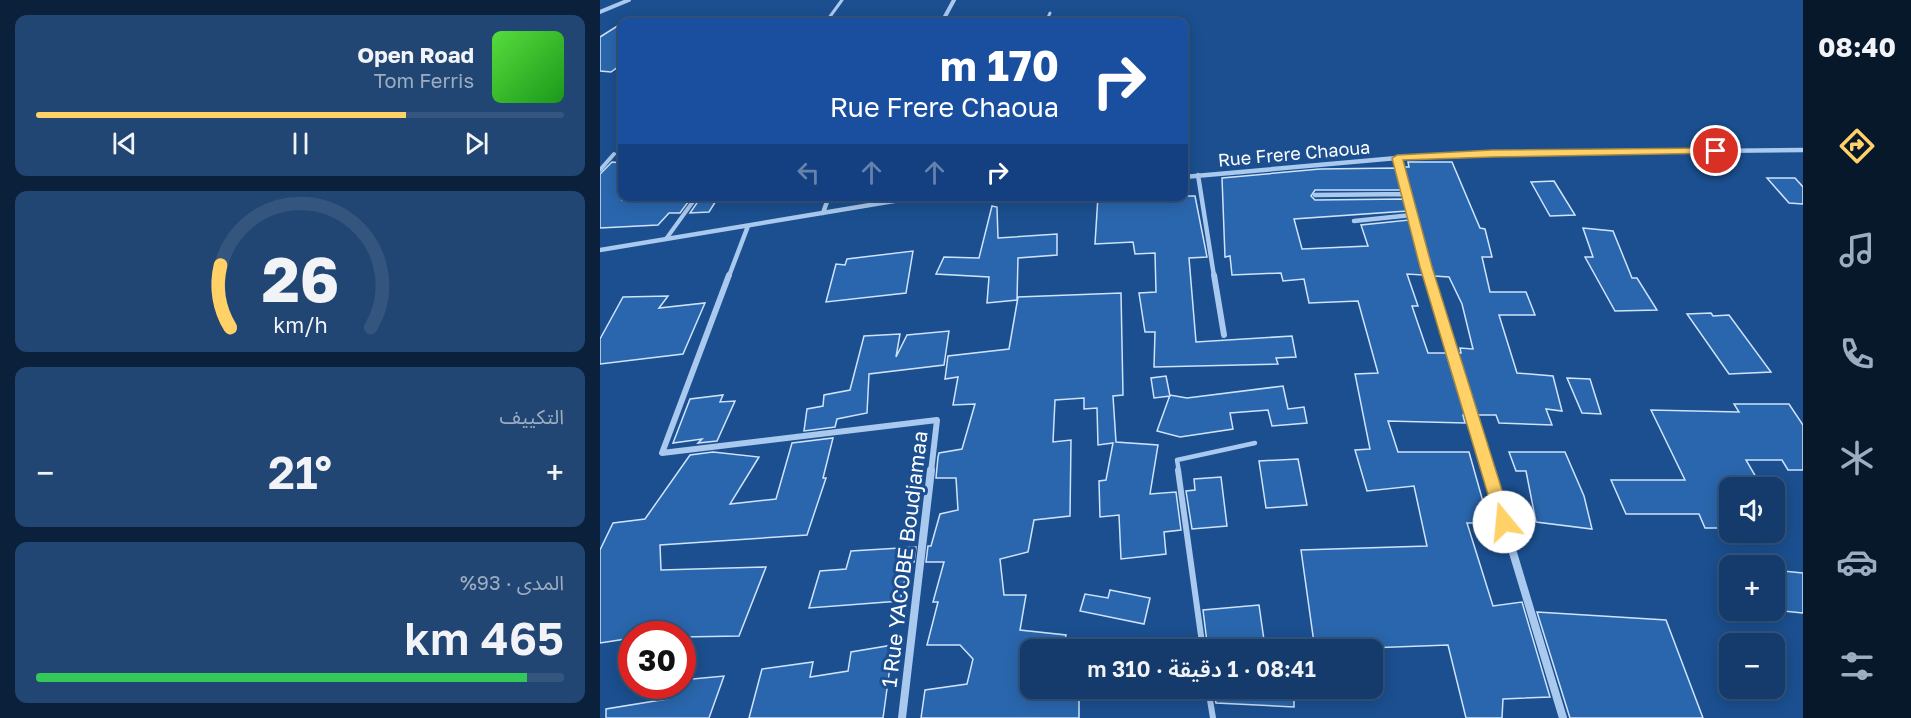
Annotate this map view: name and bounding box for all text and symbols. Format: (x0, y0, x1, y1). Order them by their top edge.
text: 08:40 (1818, 31, 1896, 63)
text: 170 m (940, 40, 1059, 90)
text: Open Road (357, 41, 474, 68)
icon: right (1080, 42, 1158, 120)
text: Tom Ferris (374, 68, 474, 92)
text: Rue Frere Chaoua (830, 91, 1059, 123)
pin (1690, 125, 1741, 176)
icon: directions (1836, 125, 1878, 167)
icon: previous (108, 127, 141, 160)
icon: pause (284, 127, 317, 160)
icon: next (460, 127, 493, 160)
icon: arrive (1699, 134, 1732, 167)
street label: Rue Frere Chaoua (1217, 135, 1371, 171)
icon: left (792, 156, 825, 189)
icon: ahead (855, 156, 888, 189)
icon: ahead (918, 156, 951, 189)
icon: right (981, 156, 1014, 189)
icon: music (1836, 229, 1878, 271)
text: 26 (261, 241, 339, 316)
text: km/h (273, 313, 327, 339)
icon: phone (1836, 333, 1878, 375)
text: التكييف (500, 404, 564, 428)
street label: 1 Rue YACOBE Boudjamaa (875, 429, 933, 689)
icon: climate (1836, 437, 1878, 479)
text: 21° (268, 445, 332, 499)
text: − (36, 453, 54, 492)
text: + (546, 453, 564, 492)
map controls (1719, 477, 1785, 699)
button: sound (1719, 477, 1785, 543)
position arrow (1472, 490, 1536, 554)
icon: car (1836, 541, 1878, 583)
button: + (1719, 555, 1785, 621)
text: المدى · 93% (460, 570, 564, 594)
text: 465 km (404, 611, 564, 665)
speed limit sign: 30 (618, 621, 696, 699)
button: − (1719, 633, 1785, 699)
icon: filters (1836, 645, 1878, 687)
text: 08:41 · 1 دقيقة · 310 m (1087, 655, 1316, 682)

